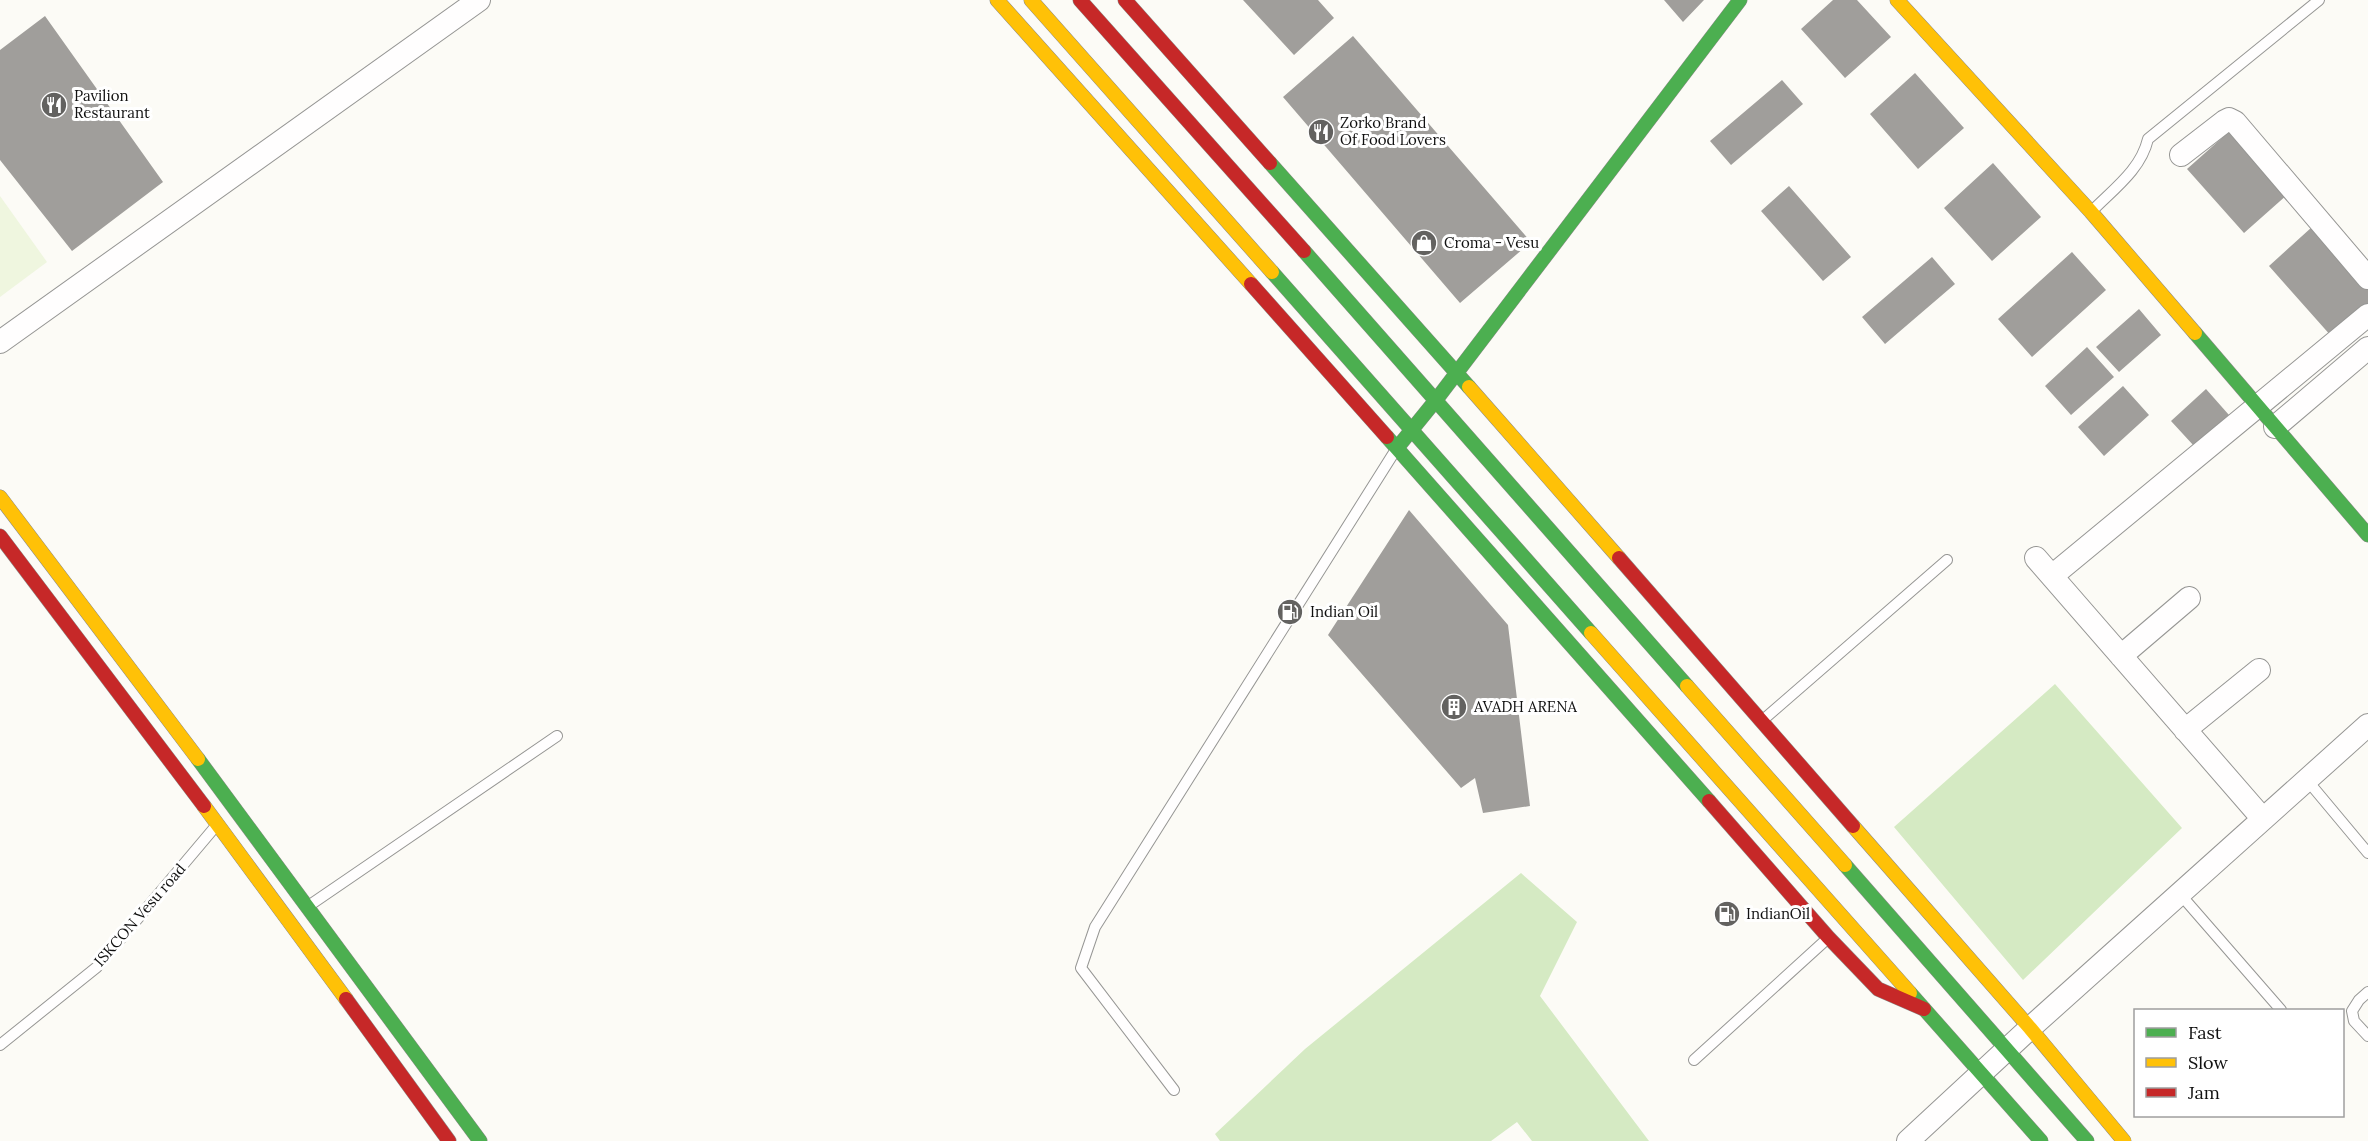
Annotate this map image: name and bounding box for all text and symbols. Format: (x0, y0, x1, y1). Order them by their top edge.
place label: Pavilion Restaurant (74, 86, 150, 122)
restaurant icon: Pavilion Restaurant (39, 90, 69, 120)
place label: Zorko Brand Of Food Lovers (1340, 113, 1446, 149)
restaurant icon: Zorko Brand Of Food Lovers (1306, 117, 1336, 147)
shop icon: Croma - Vesu (1409, 228, 1439, 258)
place label: Croma - Vesu (1444, 233, 1539, 252)
fuel station icon: Indian Oil (1275, 597, 1305, 627)
place label: Indian Oil (1310, 602, 1378, 621)
building icon: AVADH ARENA (1439, 692, 1469, 722)
place label: AVADH ARENA (1473, 697, 1578, 716)
street label: ISKCON Vesu road (90, 859, 189, 970)
fuel station icon: IndianOil (1712, 899, 1742, 929)
place label: IndianOil (1746, 904, 1810, 923)
legend (2134, 1009, 2344, 1117)
text: Fast (2188, 1021, 2222, 1044)
text: Slow (2188, 1051, 2228, 1074)
text: Jam (2187, 1081, 2220, 1104)

